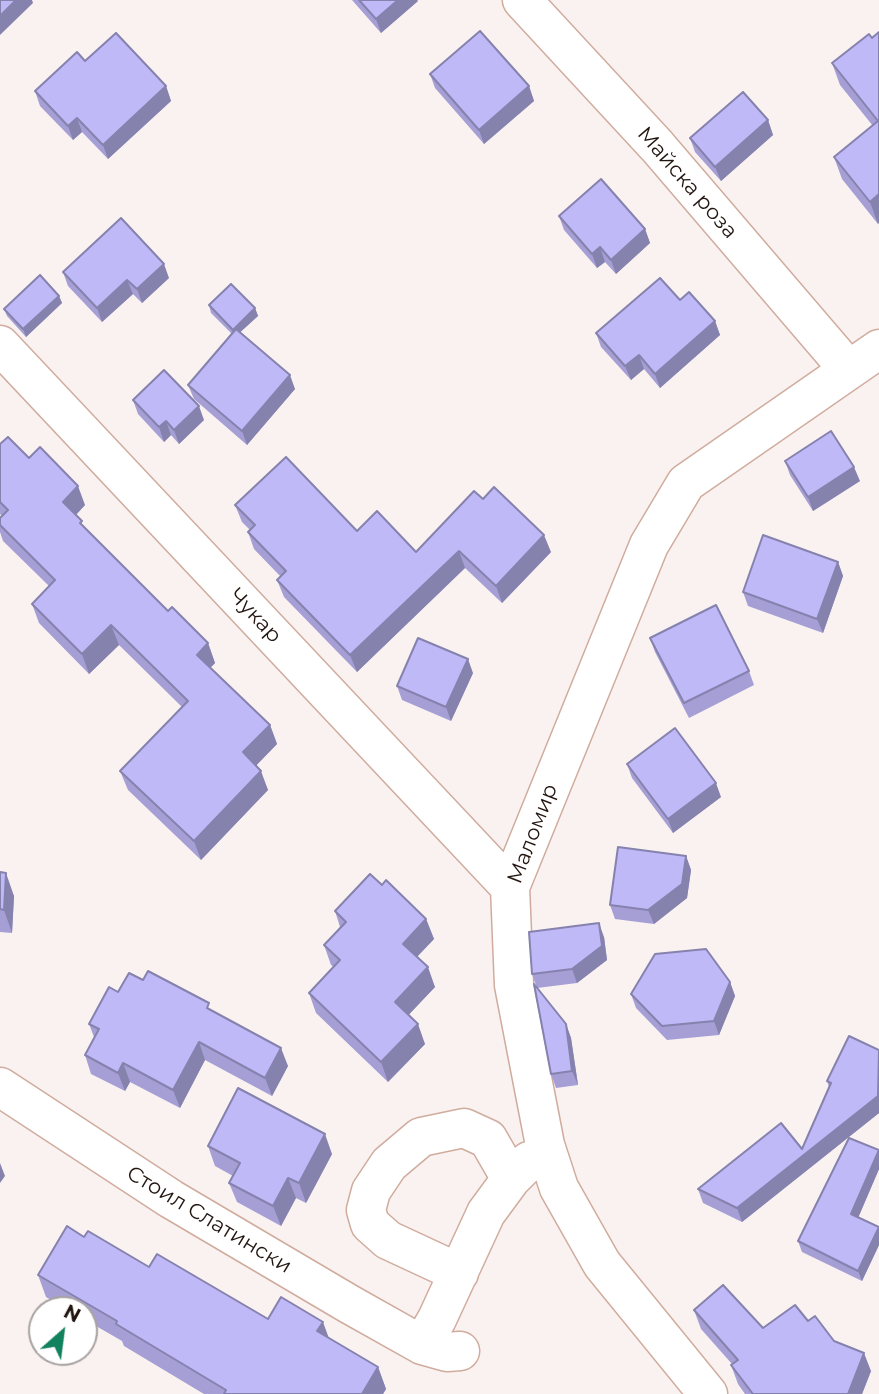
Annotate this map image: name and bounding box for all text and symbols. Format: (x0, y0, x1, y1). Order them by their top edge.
street label: Майска роза (632, 122, 742, 244)
street label: Чукар (223, 584, 287, 648)
street label: Маломир (503, 781, 563, 887)
street label: Стоил Слатински (122, 1161, 296, 1279)
north arrow (28, 1296, 98, 1366)
text: N (60, 1300, 84, 1328)

